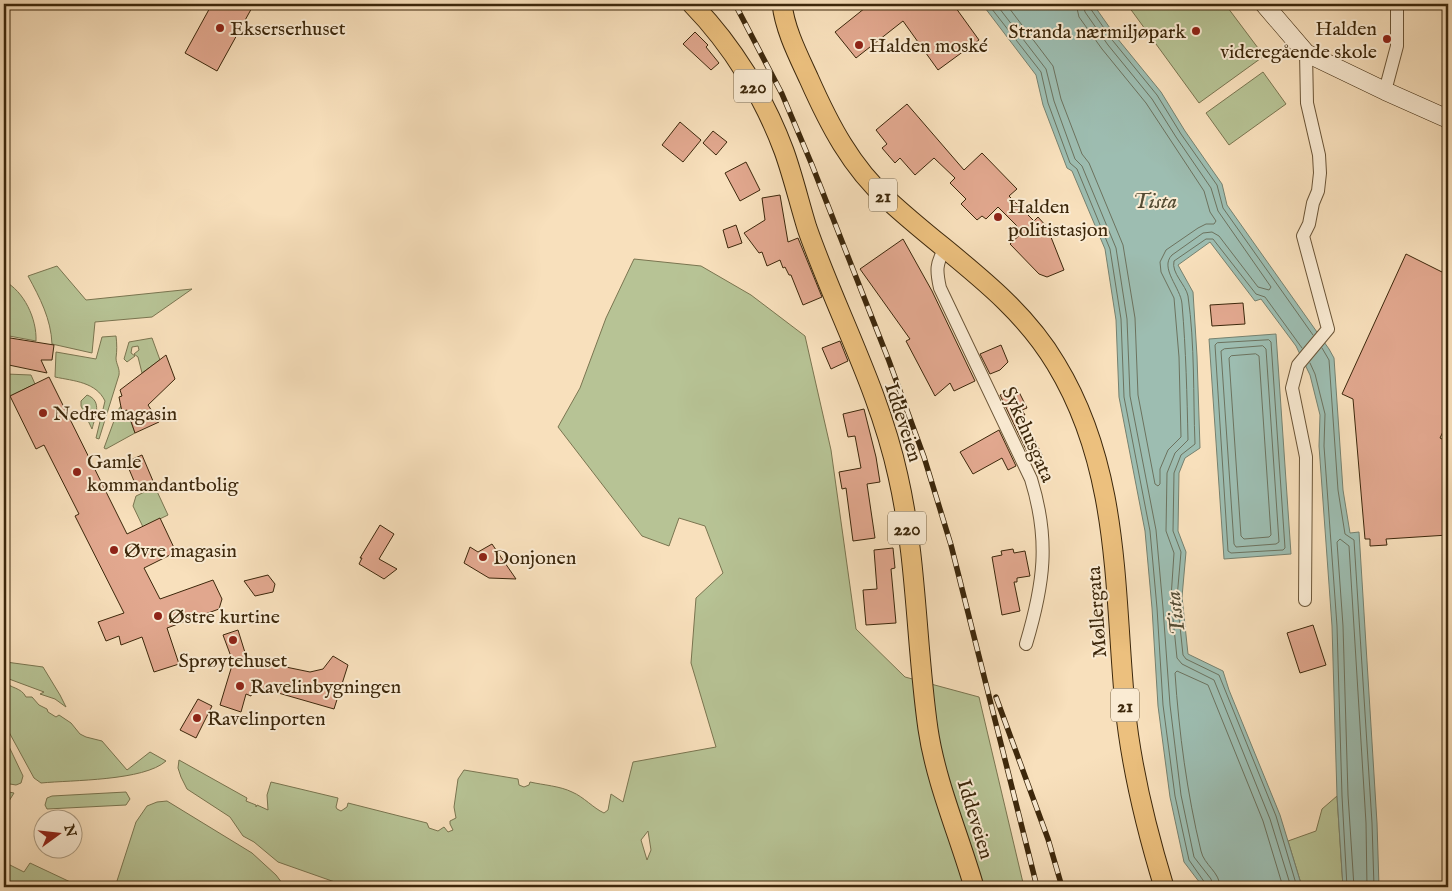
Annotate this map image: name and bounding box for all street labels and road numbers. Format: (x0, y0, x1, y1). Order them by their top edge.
road number: 220 (734, 70, 772, 102)
road number: 21 (869, 178, 897, 212)
street label: Iddeveien (878, 380, 927, 466)
street label: Sykehusgata (995, 383, 1060, 487)
road number: 220 (888, 512, 926, 544)
street label: Møllergata (1082, 565, 1113, 658)
road number: 21 (1111, 688, 1139, 722)
street label: Iddeveien (951, 777, 999, 863)

